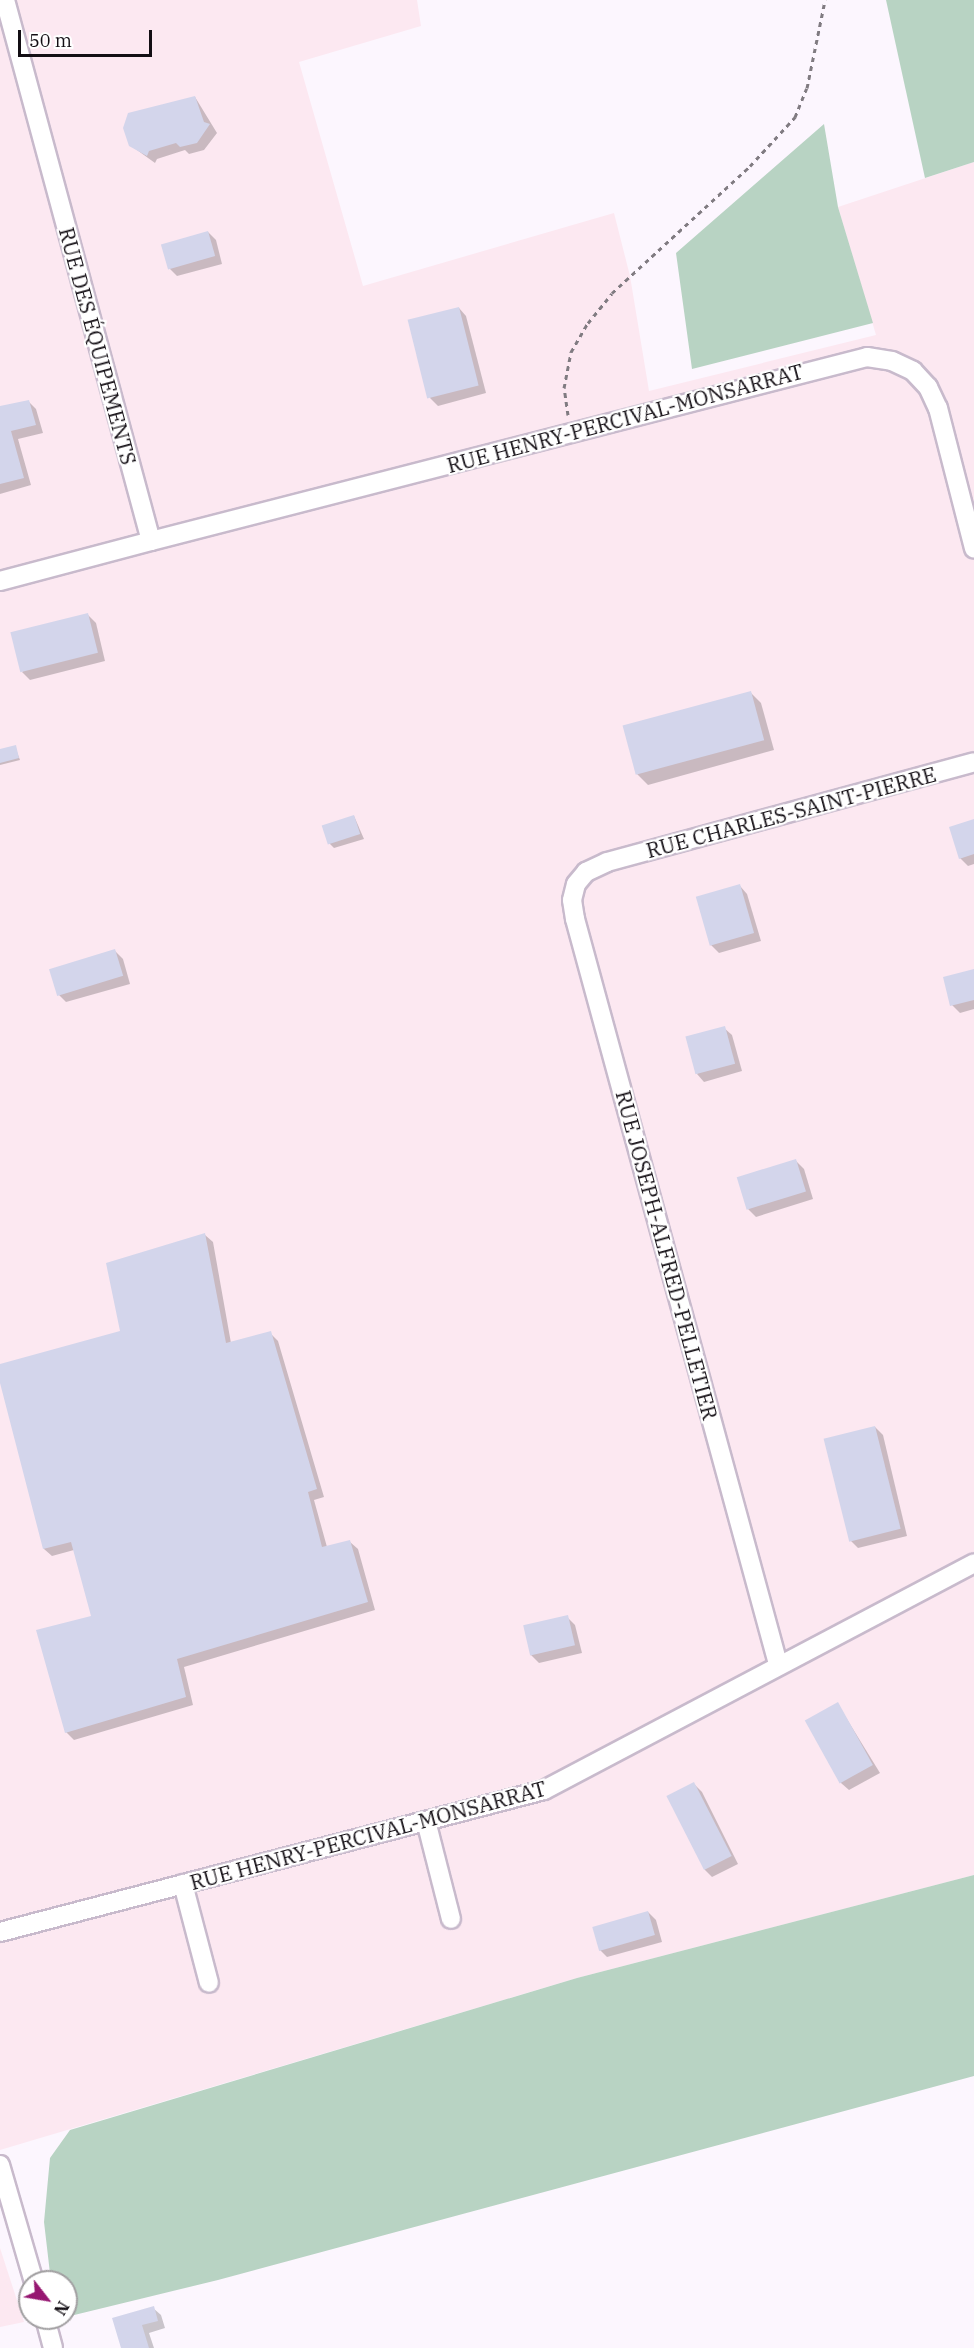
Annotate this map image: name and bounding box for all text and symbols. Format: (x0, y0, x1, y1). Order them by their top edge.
scale bar (21, 18, 154, 56)
text: 50 m (29, 29, 72, 52)
street label: RUE DES ÉQUIPEMENTS (54, 224, 142, 468)
street label: RUE HENRY-PERCIVAL-MONSARRAT (444, 358, 806, 478)
street label: RUE CHARLES-SAINT-PIERRE (643, 761, 939, 863)
street label: RUE JOSEPH-ALFRED-PELLETIER (611, 1087, 723, 1423)
street label: RUE HENRY-PERCIVAL-MONSARRAT (187, 1775, 549, 1895)
north arrow (18, 2270, 78, 2330)
text: N (50, 2298, 74, 2319)

